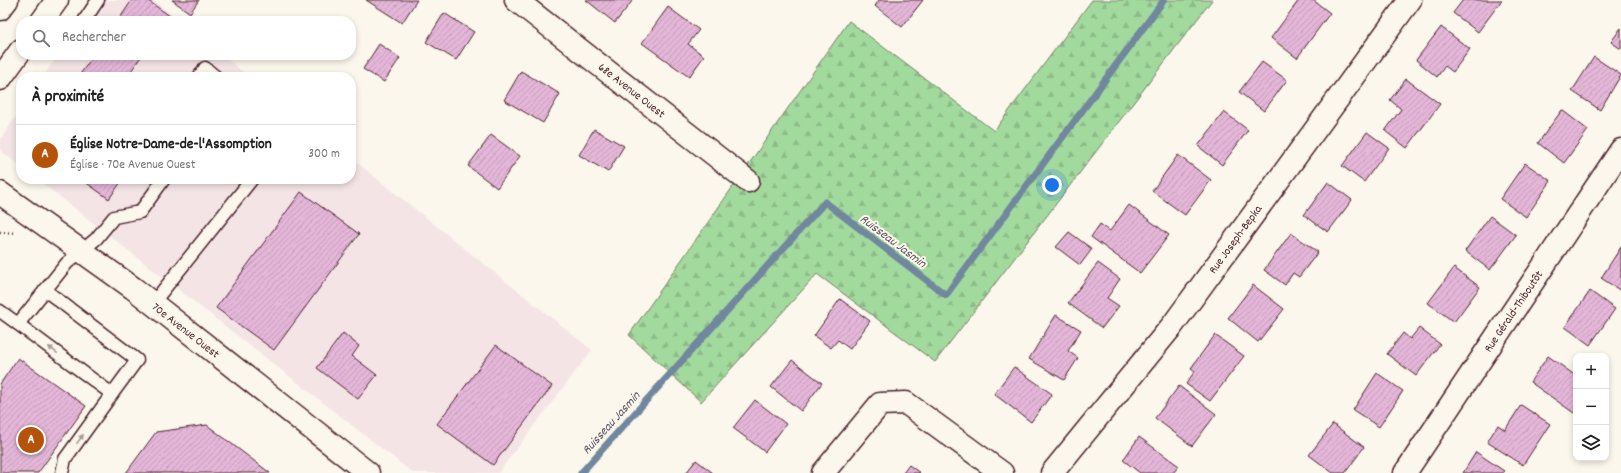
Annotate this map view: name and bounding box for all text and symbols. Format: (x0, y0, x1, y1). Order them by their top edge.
search box (16, 16, 356, 60)
icon: search (30, 27, 52, 49)
text: Rechercher (62, 27, 126, 49)
street label: 68e Avenue Ouest (594, 60, 669, 123)
text: À proximité (32, 86, 104, 110)
text: Église Notre-Dame-de-l'Assomption (70, 134, 272, 156)
text: A (41, 145, 49, 164)
text: 300 m (308, 145, 340, 164)
text: Église · 70e Avenue Ouest (70, 156, 196, 175)
your location (1042, 175, 1062, 195)
street label: Rue Joseph-Bepka (1205, 202, 1267, 278)
water label: Ruisseau Jasmin (855, 211, 931, 274)
street label: Rue Gérald-Thiboutôt (1481, 267, 1548, 356)
street label: 70e Avenue Ouest (148, 299, 223, 363)
one-way arrow (47, 346, 58, 354)
map controls (1573, 353, 1609, 461)
button: + (1573, 353, 1609, 389)
water label: Ruisseau Jasmin (578, 387, 646, 459)
button: − (1573, 389, 1609, 425)
pin: A (18, 425, 44, 455)
button: layers (1573, 425, 1609, 461)
one-way arrow (75, 434, 83, 444)

